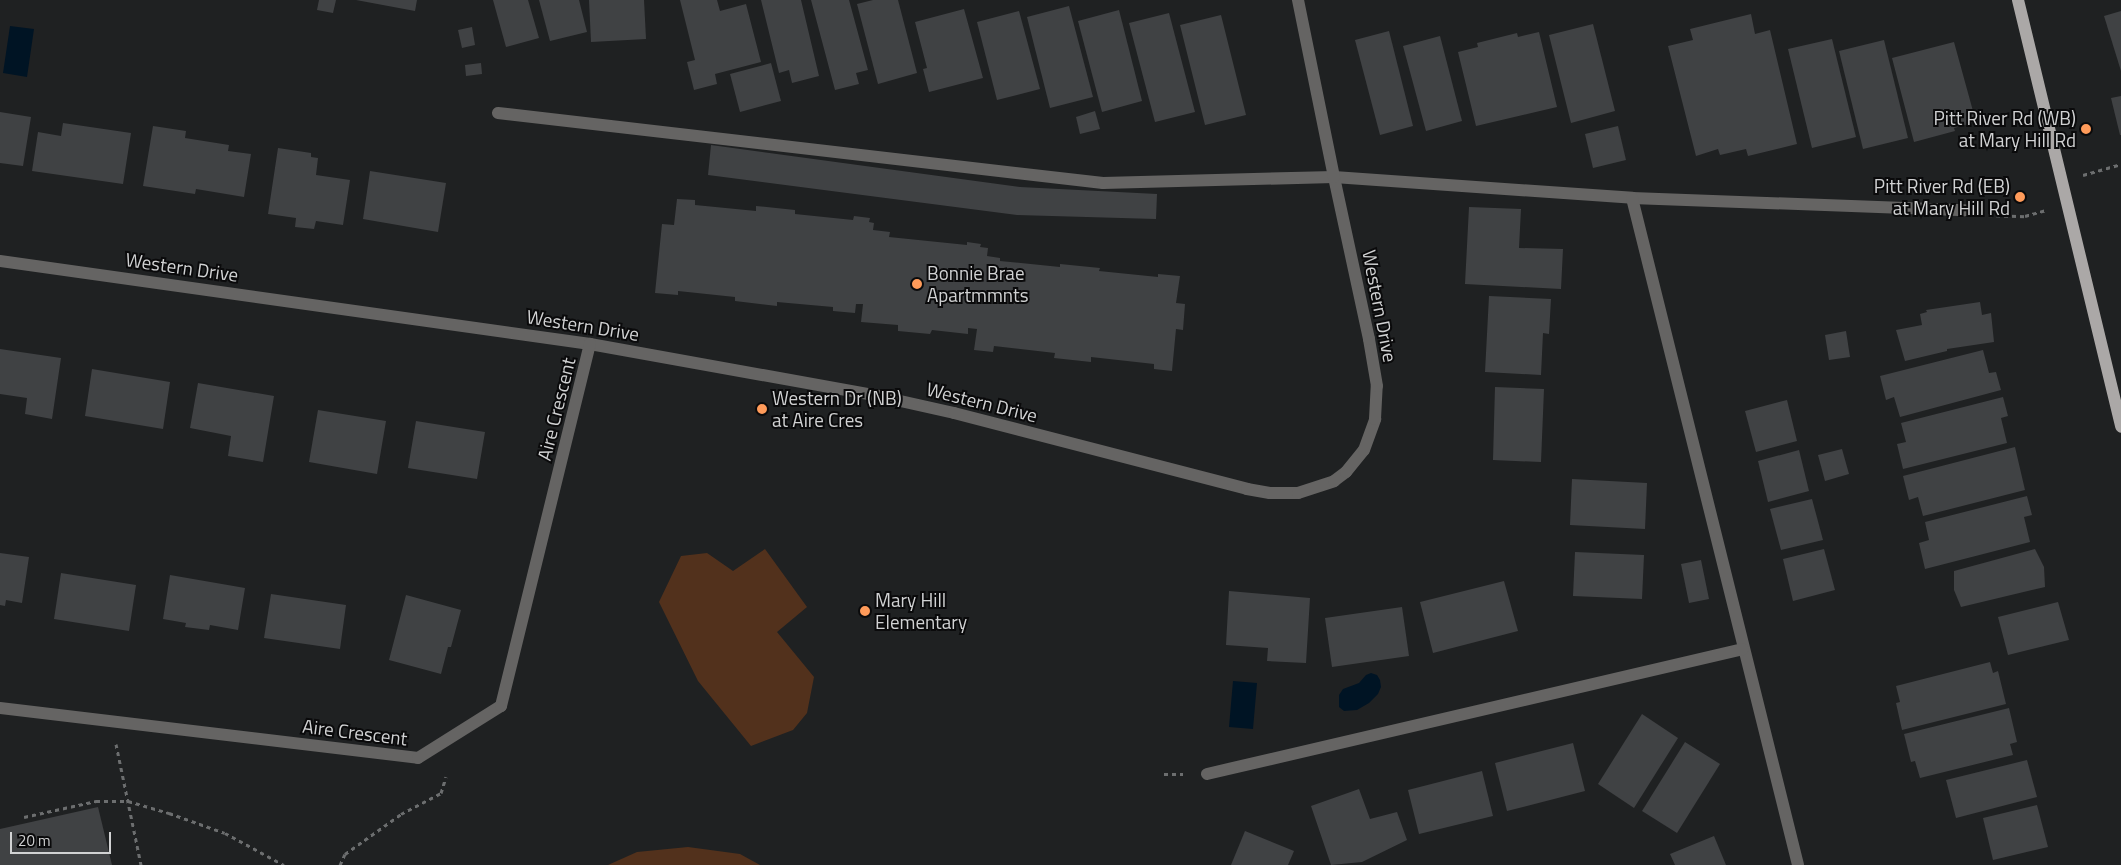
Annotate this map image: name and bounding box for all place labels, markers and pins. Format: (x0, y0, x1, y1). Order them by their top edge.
place label: Pitt River Rd (WB) at Mary Hill Rd (1934, 107, 2076, 151)
marker: Pitt River Rd (WB) at Mary Hill Rd (2080, 123, 2092, 135)
place label: Pitt River Rd (EB) at Mary Hill Rd (1874, 175, 2010, 219)
marker: Pitt River Rd (EB) at Mary Hill Rd (2014, 191, 2026, 203)
place label: Bonnie Brae Apartmmnts (927, 262, 1029, 306)
marker: Bonnie Brae Apartmmnts (911, 278, 923, 290)
place label: Western Dr (NB) at Aire Cres (772, 387, 902, 431)
marker: Western Dr (NB) at Aire Cres (756, 403, 768, 415)
place label: Mary Hill Elementary (875, 589, 967, 633)
marker: Mary Hill Elementary (859, 605, 871, 617)

